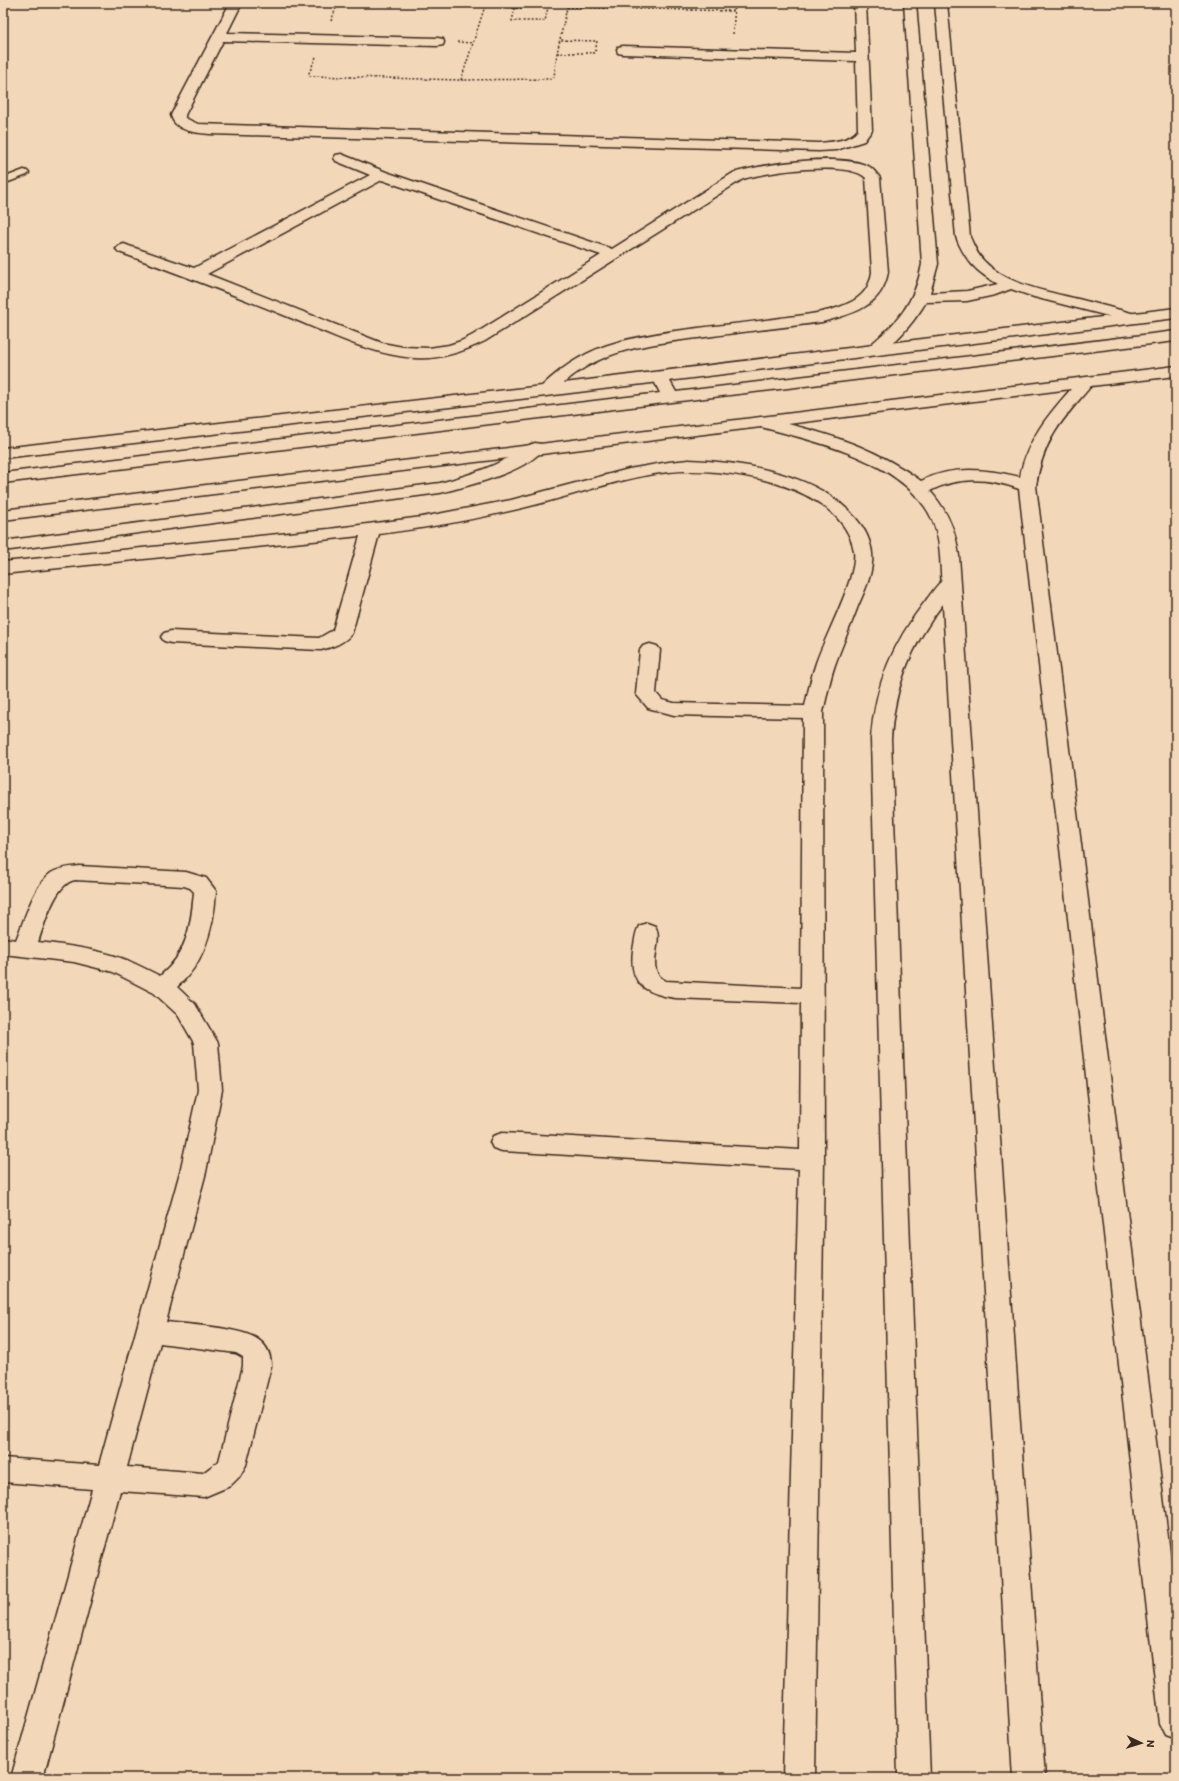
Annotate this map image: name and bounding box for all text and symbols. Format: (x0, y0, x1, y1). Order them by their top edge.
north arrow (1121, 1723, 1161, 1763)
text: N (1144, 1739, 1157, 1748)

